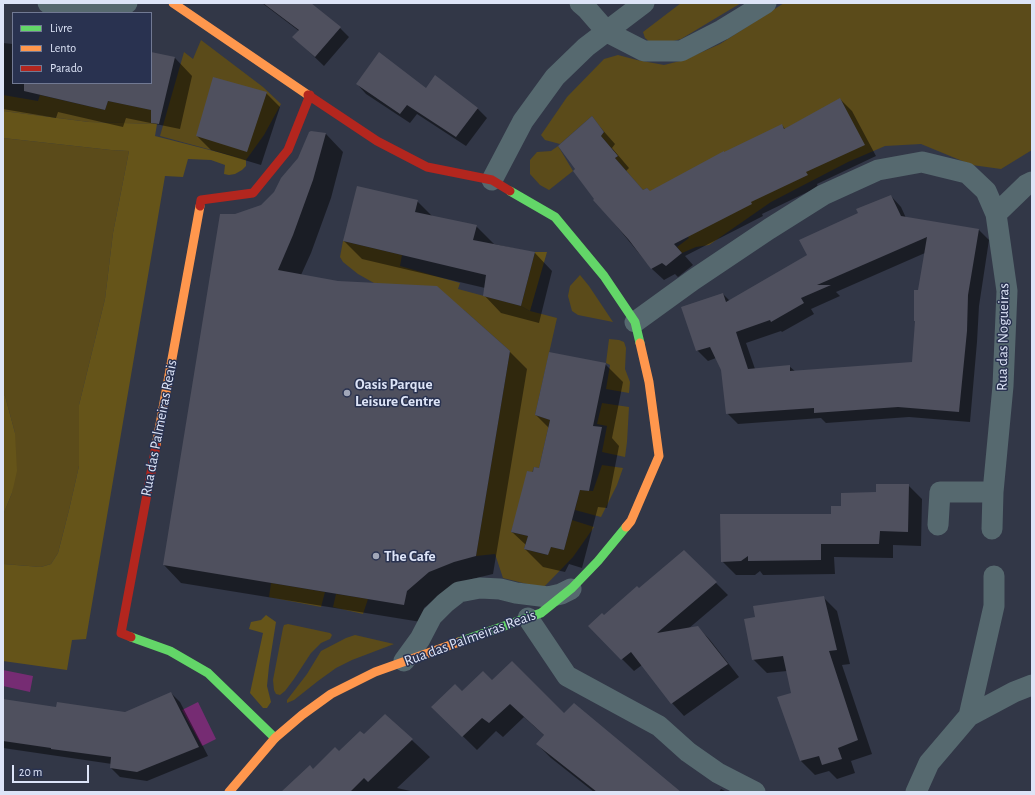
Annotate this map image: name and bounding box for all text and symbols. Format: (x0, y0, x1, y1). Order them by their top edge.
legend (12, 12, 152, 84)
text: Livre (50, 22, 72, 34)
text: Lento (50, 42, 76, 54)
text: Parado (50, 62, 83, 74)
street label: Rua das Nogueiras (993, 283, 1013, 391)
street label: Rua das Palmeiras Reais (137, 358, 181, 498)
place label: Oasis Parque Leisure Centre (355, 375, 440, 410)
marker: Oasis Parque Leisure Centre (342, 388, 352, 398)
place label: The Cafe (384, 547, 436, 565)
marker: The Cafe (371, 551, 381, 561)
street label: Rua das Palmeiras Reais (402, 606, 538, 670)
scale bar (14, 757, 91, 783)
text: 20 m (19, 766, 42, 778)

